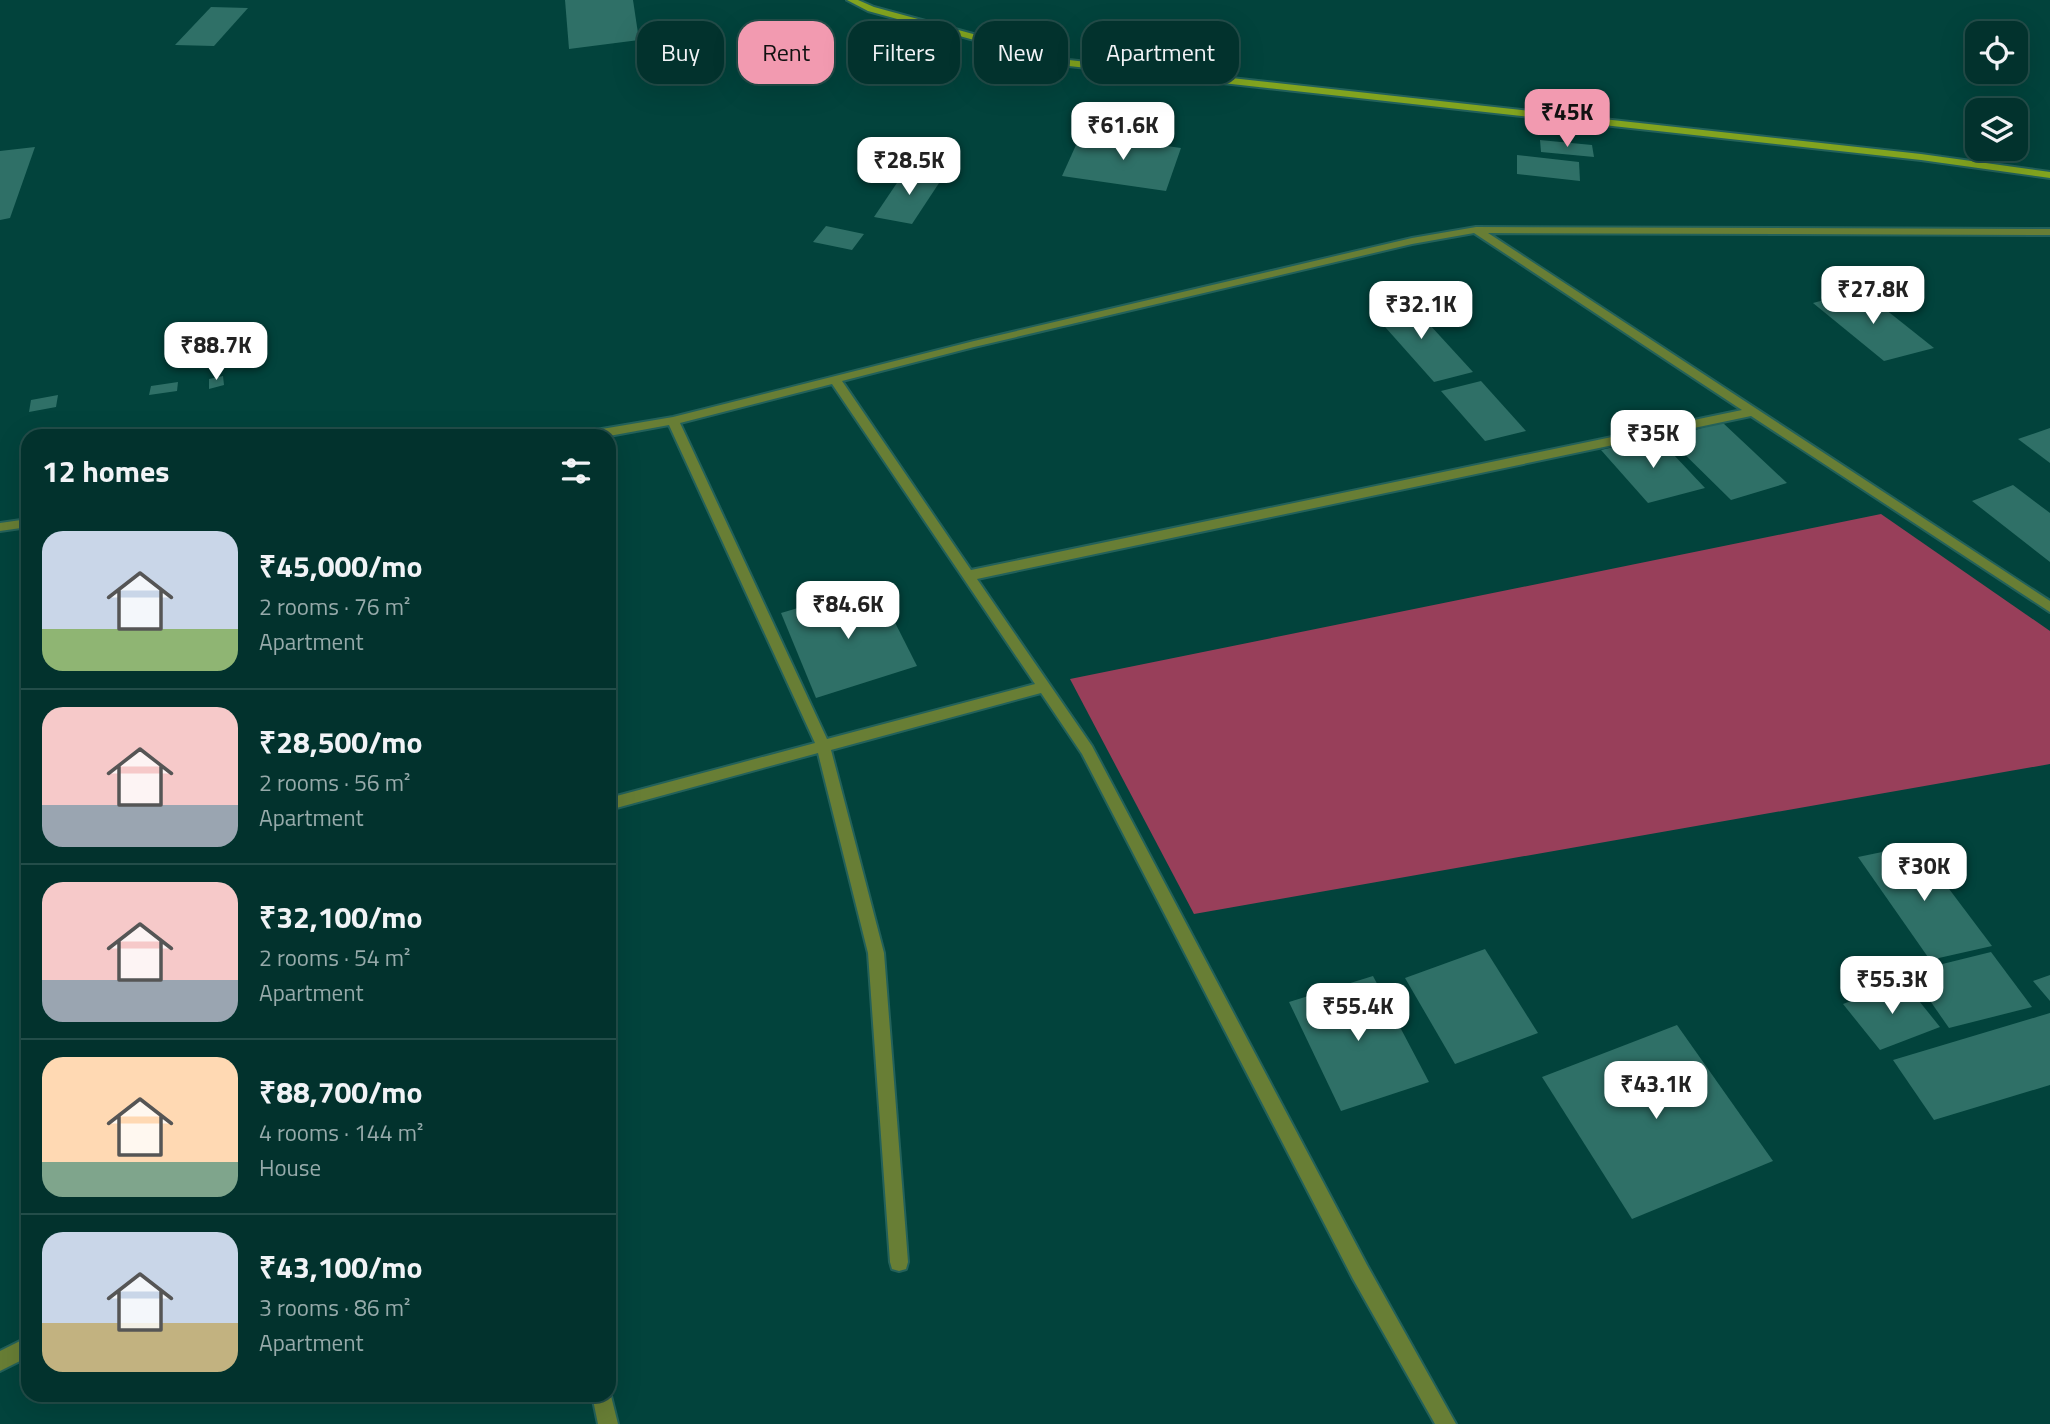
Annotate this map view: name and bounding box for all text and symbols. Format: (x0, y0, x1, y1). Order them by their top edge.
chip: Buy (637, 21, 724, 84)
chip: Rent (738, 21, 834, 84)
chip: Filters (848, 21, 960, 84)
chip: New (974, 21, 1068, 84)
chip: Apartment (1082, 21, 1239, 84)
map controls (1965, 21, 2028, 161)
button: locate (1965, 21, 2028, 84)
pin: ₹45K (1526, 90, 1608, 149)
text: ₹45K (1541, 94, 1593, 129)
button: layers (1965, 98, 2028, 161)
pin: ₹61.6K (1066, 102, 1180, 162)
text: ₹61.6K (1087, 107, 1159, 142)
pin: ₹28.5K (852, 138, 966, 197)
text: ₹28.5K (873, 142, 945, 177)
pin: ₹27.8K (1816, 266, 1930, 326)
text: ₹27.8K (1837, 271, 1909, 306)
pin: ₹32.1K (1364, 282, 1478, 341)
text: ₹32.1K (1385, 286, 1457, 321)
pin: ₹88.7K (159, 322, 273, 382)
text: ₹88.7K (180, 327, 252, 362)
pin: ₹35K (1612, 410, 1694, 470)
text: ₹35K (1627, 415, 1679, 450)
text: 12 homes (42, 448, 169, 494)
icon: filters (557, 452, 595, 490)
text: ₹45,000/mo (259, 543, 423, 589)
icon: home (98, 559, 182, 643)
pin: ₹84.6K (791, 582, 905, 641)
text: ₹84.6K (812, 586, 884, 621)
text: 2 rooms · 76 m² (259, 589, 410, 624)
text: Apartment (259, 624, 364, 659)
text: ₹28,500/mo (259, 719, 423, 765)
icon: home (98, 735, 182, 819)
text: 2 rooms · 56 m² (259, 765, 410, 800)
text: Apartment (259, 800, 364, 835)
pin: ₹30K (1883, 844, 1965, 903)
text: ₹30K (1898, 848, 1950, 883)
text: ₹32,100/mo (259, 894, 423, 940)
icon: home (98, 910, 182, 994)
text: 2 rooms · 54 m² (259, 940, 410, 975)
pin: ₹55.3K (1835, 956, 1949, 1016)
text: ₹55.3K (1856, 961, 1928, 996)
text: Apartment (259, 975, 364, 1010)
pin: ₹55.4K (1301, 984, 1415, 1043)
text: ₹55.4K (1322, 988, 1394, 1023)
pin: ₹43.1K (1599, 1062, 1713, 1121)
text: ₹43.1K (1620, 1066, 1692, 1101)
text: ₹88,700/mo (259, 1069, 423, 1115)
icon: home (98, 1085, 182, 1169)
text: 4 rooms · 144 m² (259, 1115, 423, 1150)
text: House (259, 1150, 321, 1185)
text: ₹43,100/mo (259, 1244, 423, 1290)
icon: home (98, 1260, 182, 1344)
text: 3 rooms · 86 m² (259, 1290, 410, 1325)
text: Apartment (259, 1325, 364, 1360)

